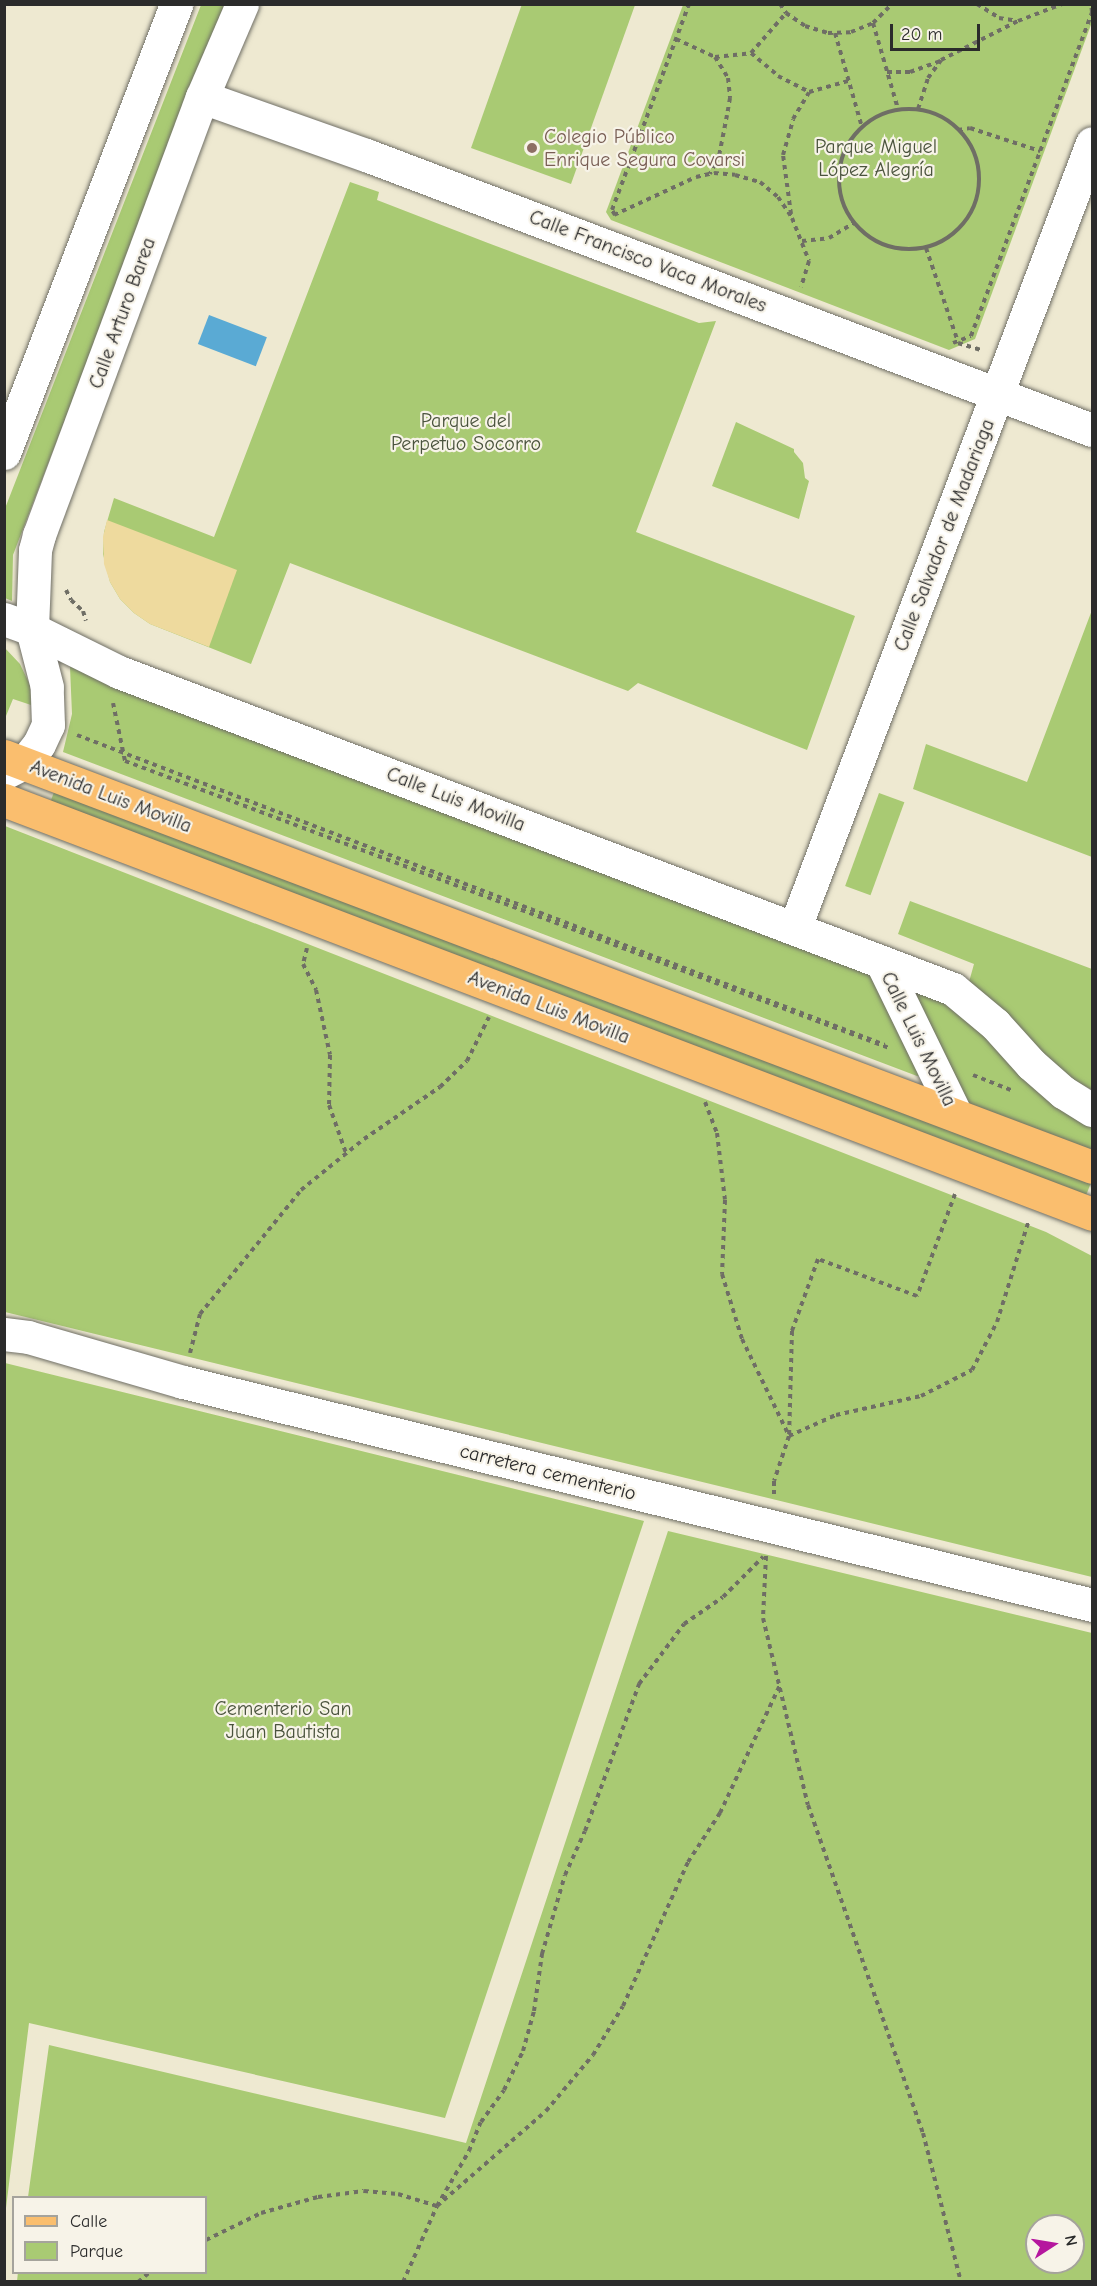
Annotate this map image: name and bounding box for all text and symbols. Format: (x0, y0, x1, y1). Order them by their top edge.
scale bar (893, 12, 983, 50)
text: 20 m (901, 24, 942, 45)
place label: Colegio Público Enrique Segura Covarsi (544, 124, 745, 171)
park label: Parque Miguel López Alegría (815, 135, 937, 182)
marker: Colegio Público Enrique Segura Covarsi (525, 141, 539, 155)
street label: Calle Francisco Vaca Morales (526, 205, 770, 317)
street label: Calle Arturo Barea (84, 234, 160, 392)
park label: Parque del Perpetuo Socorro (391, 409, 541, 456)
street label: Calle Salvador de Madariaga (889, 415, 999, 655)
street label: Avenida Luis Movilla (27, 754, 195, 838)
street label: Calle Luis Movilla (383, 762, 529, 836)
street label: Avenida Luis Movilla (465, 965, 633, 1049)
street label: Calle Luis Movilla (876, 968, 962, 1110)
street label: carretera cementerio (457, 1438, 639, 1506)
park label: Cementerio San Juan Bautista (214, 1697, 352, 1744)
legend (12, 2196, 207, 2274)
text: Calle (70, 2211, 107, 2232)
north arrow (1025, 2214, 1085, 2274)
text: N (1061, 2234, 1081, 2248)
text: Parque (70, 2241, 123, 2262)

